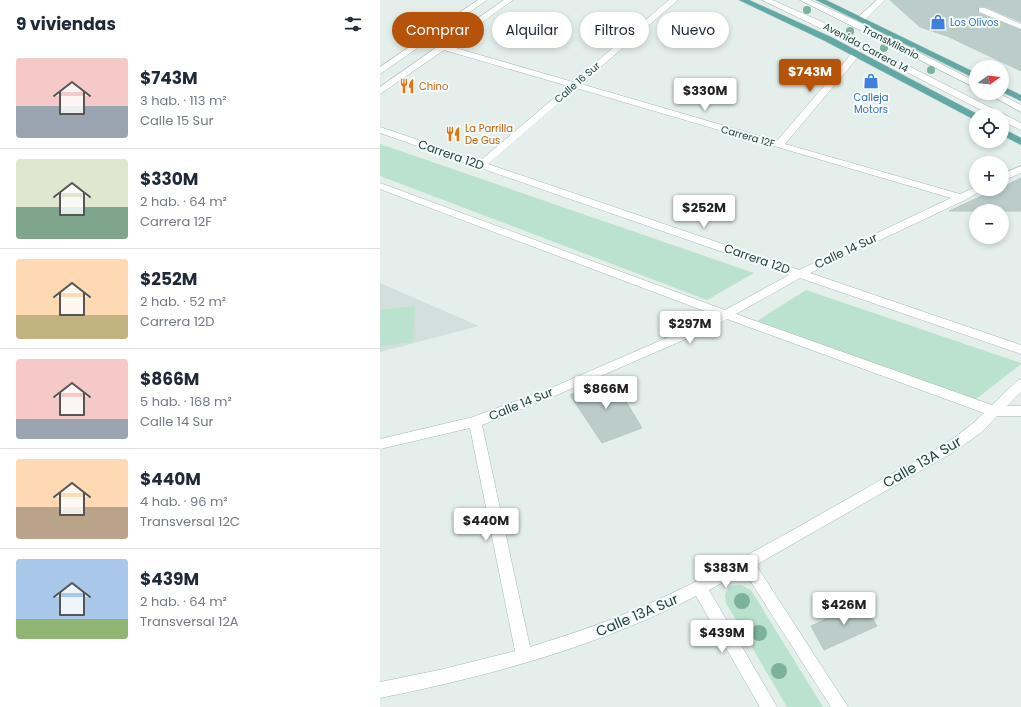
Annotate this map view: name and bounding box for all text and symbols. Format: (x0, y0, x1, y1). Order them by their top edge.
text: 9 viviendas (16, 12, 116, 36)
chip: Comprar (392, 12, 484, 48)
chip: Alquilar (492, 12, 572, 48)
chip: Filtros (580, 12, 649, 48)
chip: Nuevo (657, 12, 729, 48)
icon: filters (342, 13, 364, 35)
shop icon: Los Olivos (929, 13, 947, 31)
place label: Los Olivos (950, 15, 999, 30)
street label: Avenida Carrera 14 (821, 19, 911, 76)
street label: TransMilenio (860, 22, 922, 63)
street label: Calle 16 Sur (551, 58, 604, 107)
pin: $743M (782, 59, 838, 93)
north arrow (969, 60, 1009, 100)
map controls (969, 60, 1009, 244)
text: $743M (788, 62, 832, 81)
text: $743M (140, 66, 198, 90)
shop icon: Calleja Motors (862, 72, 880, 90)
icon: home (48, 74, 96, 122)
restaurant icon: Chino (398, 77, 416, 95)
pin: $330M (677, 78, 733, 112)
place label: Chino (419, 79, 448, 94)
text: $330M (683, 81, 727, 100)
place label: Calleja Motors (854, 90, 888, 117)
text: 3 hab. · 113 m² (140, 91, 227, 110)
button: locate (969, 108, 1009, 148)
text: Calle 15 Sur (140, 111, 213, 130)
place label: La Parrilla De Gus (465, 121, 513, 148)
street label: Carrera 12F (719, 122, 777, 151)
restaurant icon: La Parrilla De Gus (444, 125, 462, 143)
street label: Carrera 12D (416, 135, 486, 174)
button: + (969, 156, 1009, 196)
text: $330M (140, 167, 198, 191)
icon: home (48, 175, 96, 223)
text: 2 hab. · 64 m² (140, 192, 227, 211)
pin: $252M (676, 195, 732, 229)
text: $252M (682, 198, 726, 217)
button: − (969, 204, 1009, 244)
text: Carrera 12F (140, 212, 212, 231)
street label: Calle 14 Sur (812, 228, 881, 273)
street label: Carrera 12D (722, 239, 792, 278)
text: $252M (140, 267, 197, 291)
icon: home (48, 275, 96, 323)
text: 2 hab. · 52 m² (140, 292, 226, 311)
pin: $297M (662, 311, 718, 345)
text: Carrera 12D (140, 312, 215, 331)
text: $297M (669, 314, 711, 333)
text: $866M (140, 367, 199, 391)
icon: home (48, 375, 96, 423)
pin: $866M (578, 376, 634, 410)
text: $866M (583, 379, 629, 398)
street label: Calle 14 Sur (486, 383, 556, 424)
text: 5 hab. · 168 m² (140, 392, 232, 411)
text: Calle 14 Sur (140, 412, 213, 431)
street label: Calle 13A Sur (879, 431, 965, 493)
text: $440M (140, 467, 201, 491)
icon: home (48, 475, 96, 523)
text: 4 hab. · 96 m² (140, 492, 228, 511)
pin: $440M (458, 508, 514, 542)
text: $440M (463, 511, 509, 530)
text: Transversal 12C (140, 512, 240, 531)
pin: $383M (698, 555, 754, 589)
text: $383M (704, 558, 748, 577)
text: $439M (140, 567, 199, 591)
icon: home (48, 575, 96, 623)
street label: Calle 13A Sur (593, 589, 681, 641)
text: 2 hab. · 64 m² (140, 592, 227, 611)
pin: $426M (816, 592, 872, 626)
text: $426M (822, 595, 867, 614)
text: Transversal 12A (140, 612, 239, 631)
pin: $439M (694, 620, 750, 654)
text: $439M (699, 623, 745, 642)

